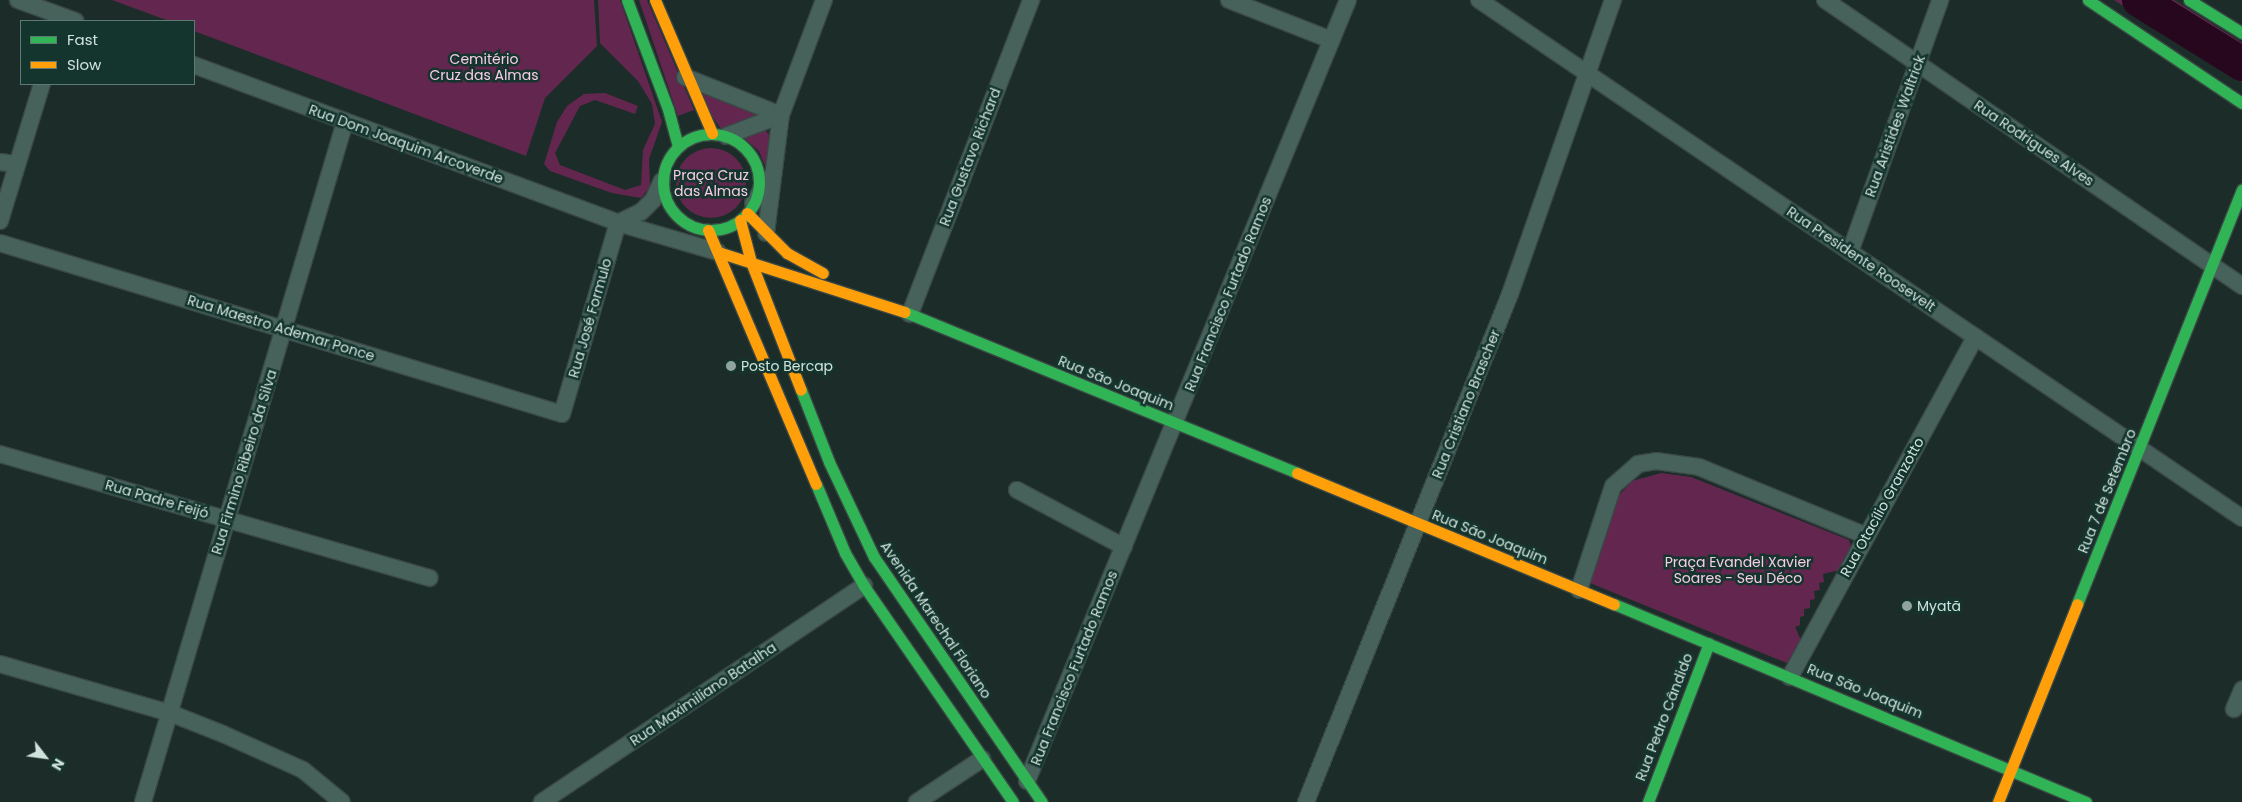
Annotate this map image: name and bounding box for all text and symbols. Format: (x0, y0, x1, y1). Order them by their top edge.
legend (20, 20, 195, 85)
text: Fast (67, 29, 98, 50)
park label: Cemitério Cruz das Almas (429, 51, 539, 84)
street label: Rua Aristides Waltrick (1861, 53, 1929, 199)
text: Slow (67, 54, 101, 75)
street label: Rua Gustavo Richard (936, 86, 1004, 228)
street label: Rua Rodrigues Alves (1971, 97, 2097, 189)
street label: Rua Dom Joaquim Arcoverde (307, 101, 505, 187)
park label: Praça Cruz das Almas (673, 167, 749, 200)
street label: Rua Francisco Furtado Ramos (1181, 194, 1275, 394)
street label: Rua Presidente Roosevelt (1784, 203, 1938, 315)
street label: Rua José Formulo (565, 256, 615, 380)
street label: Rua Maestro Ademar Ponce (185, 291, 377, 365)
street label: Rua Cristiano Brascher (1428, 327, 1504, 481)
street label: Rua São Joaquim (1056, 352, 1176, 414)
place label: Posto Bercap (741, 358, 833, 374)
marker: Posto Bercap (725, 360, 737, 372)
street label: Rua Firmino Ribeiro da Silva (208, 368, 280, 556)
street label: Rua 7 de Setembro (2074, 426, 2140, 556)
street label: Rua Otacílio Granzotto (1837, 434, 1927, 580)
street label: Rua Padre Feijó (103, 476, 211, 522)
street label: Rua São Joaquim (1430, 506, 1550, 568)
street label: Avenida Marechal Floriano (877, 538, 995, 702)
park label: Praça Evandel Xavier Soares - Seu Déco (1665, 554, 1811, 586)
street label: Rua Francisco Furtado Ramos (1027, 568, 1121, 768)
place label: Myatã (1917, 598, 1961, 614)
marker: Myatã (1901, 600, 1913, 612)
street label: Rua Maximiliano Batalha (627, 639, 779, 749)
street label: Rua Pedro Cândido (1632, 651, 1696, 783)
street label: Rua São Joaquim (1805, 660, 1925, 722)
north arrow (20, 732, 70, 782)
text: N (47, 755, 69, 774)

